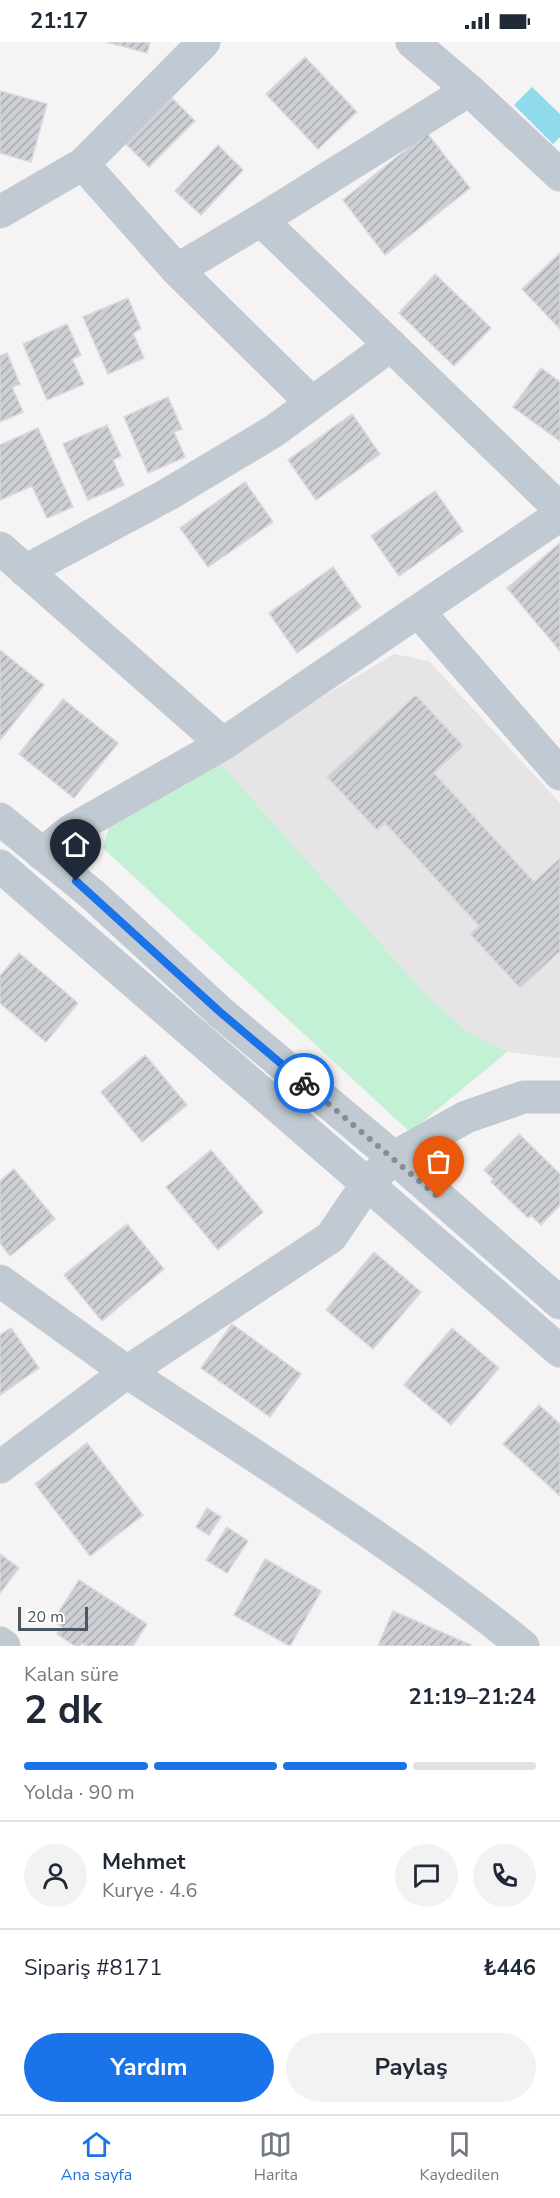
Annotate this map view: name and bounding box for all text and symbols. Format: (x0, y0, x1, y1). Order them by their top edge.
text: 21:17 (30, 6, 88, 36)
pin (50, 819, 101, 881)
icon: home (59, 828, 92, 861)
courier (274, 1053, 334, 1113)
icon: bike (288, 1067, 321, 1100)
pin (413, 1136, 464, 1198)
icon: bag (422, 1145, 455, 1178)
scale bar (18, 1604, 88, 1632)
text: 20 m (27, 1606, 64, 1628)
text: Kalan süre (24, 1661, 119, 1688)
text: 21:19–21:24 (408, 1682, 536, 1712)
text: 2 dk (24, 1684, 102, 1737)
text: Yolda · 90 m (24, 1779, 135, 1806)
button: person (24, 1844, 87, 1907)
button: chat (395, 1844, 458, 1907)
button: phone (473, 1844, 536, 1907)
text: Mehmet (102, 1847, 186, 1877)
text: Kurye · 4.6 (102, 1877, 197, 1904)
text: Sipariş #8171 (24, 1953, 162, 1983)
text: ₺446 (483, 1953, 536, 1983)
button: Yardım (24, 2033, 274, 2102)
button: Paylaş (286, 2033, 536, 2102)
tab: Ana sayfa (61, 2128, 132, 2186)
tab: Harita (254, 2128, 298, 2186)
tab: Kaydedilen (419, 2128, 499, 2186)

